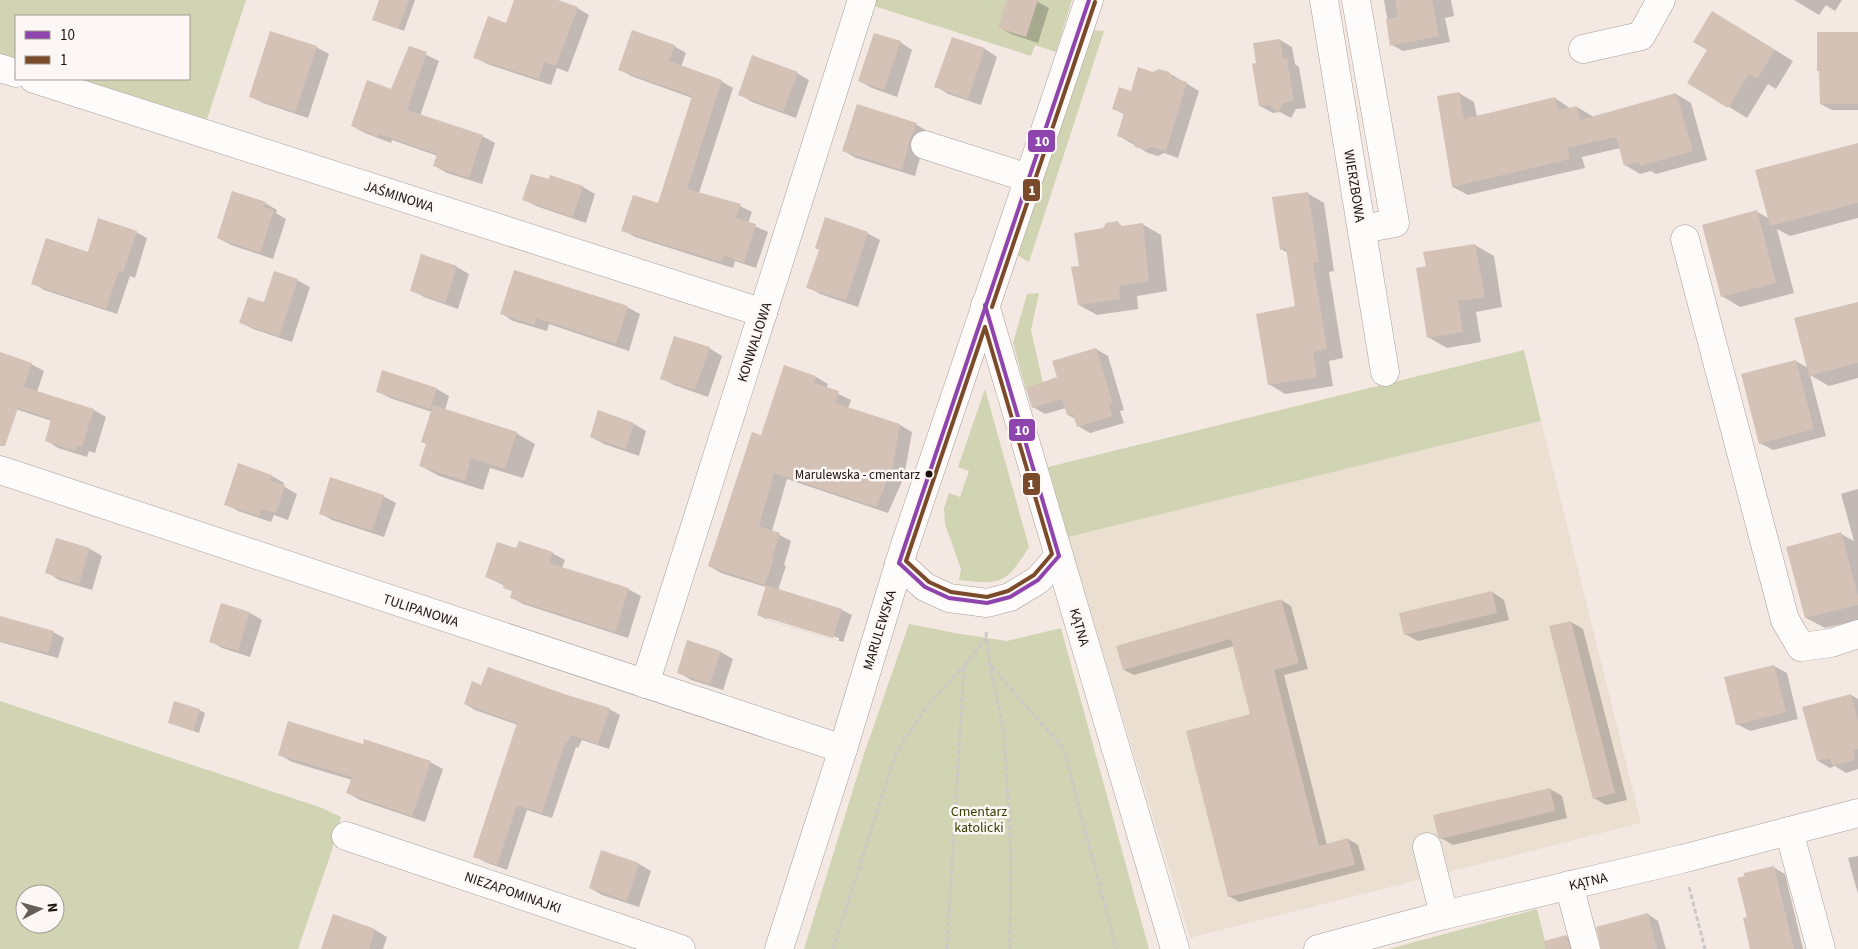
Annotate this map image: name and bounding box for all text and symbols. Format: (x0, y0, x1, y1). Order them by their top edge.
legend (15, 15, 190, 80)
text: 10 (60, 25, 75, 46)
text: 1 (60, 50, 67, 71)
line badge: 10 (1027, 129, 1056, 153)
text: 10 (1035, 132, 1049, 152)
street label: WIERZBOWA (1338, 148, 1370, 224)
street label: JAŚMINOWA (361, 176, 437, 218)
line badge: 1 (1022, 178, 1041, 202)
text: 1 (1028, 181, 1036, 201)
street label: KONWALIOWA (733, 299, 777, 385)
line badge: 10 (1008, 418, 1036, 442)
text: 10 (1015, 421, 1029, 441)
place label: Marulewska - cmentarz (795, 466, 920, 484)
marker: Marulewska - cmentarz (924, 469, 934, 479)
line badge: 1 (1022, 472, 1041, 496)
text: 1 (1027, 475, 1035, 495)
street label: MARULEWSKA (858, 587, 902, 673)
street label: TULIPANOWA (380, 589, 462, 633)
street label: KĄTNA (1064, 606, 1094, 649)
park label: Cmentarz katolicki (951, 802, 1007, 838)
street label: NIEZAPOMINAJKI (461, 867, 564, 919)
street label: KĄTNA (1567, 868, 1610, 896)
north arrow (15, 884, 65, 934)
text: N (42, 902, 62, 913)

